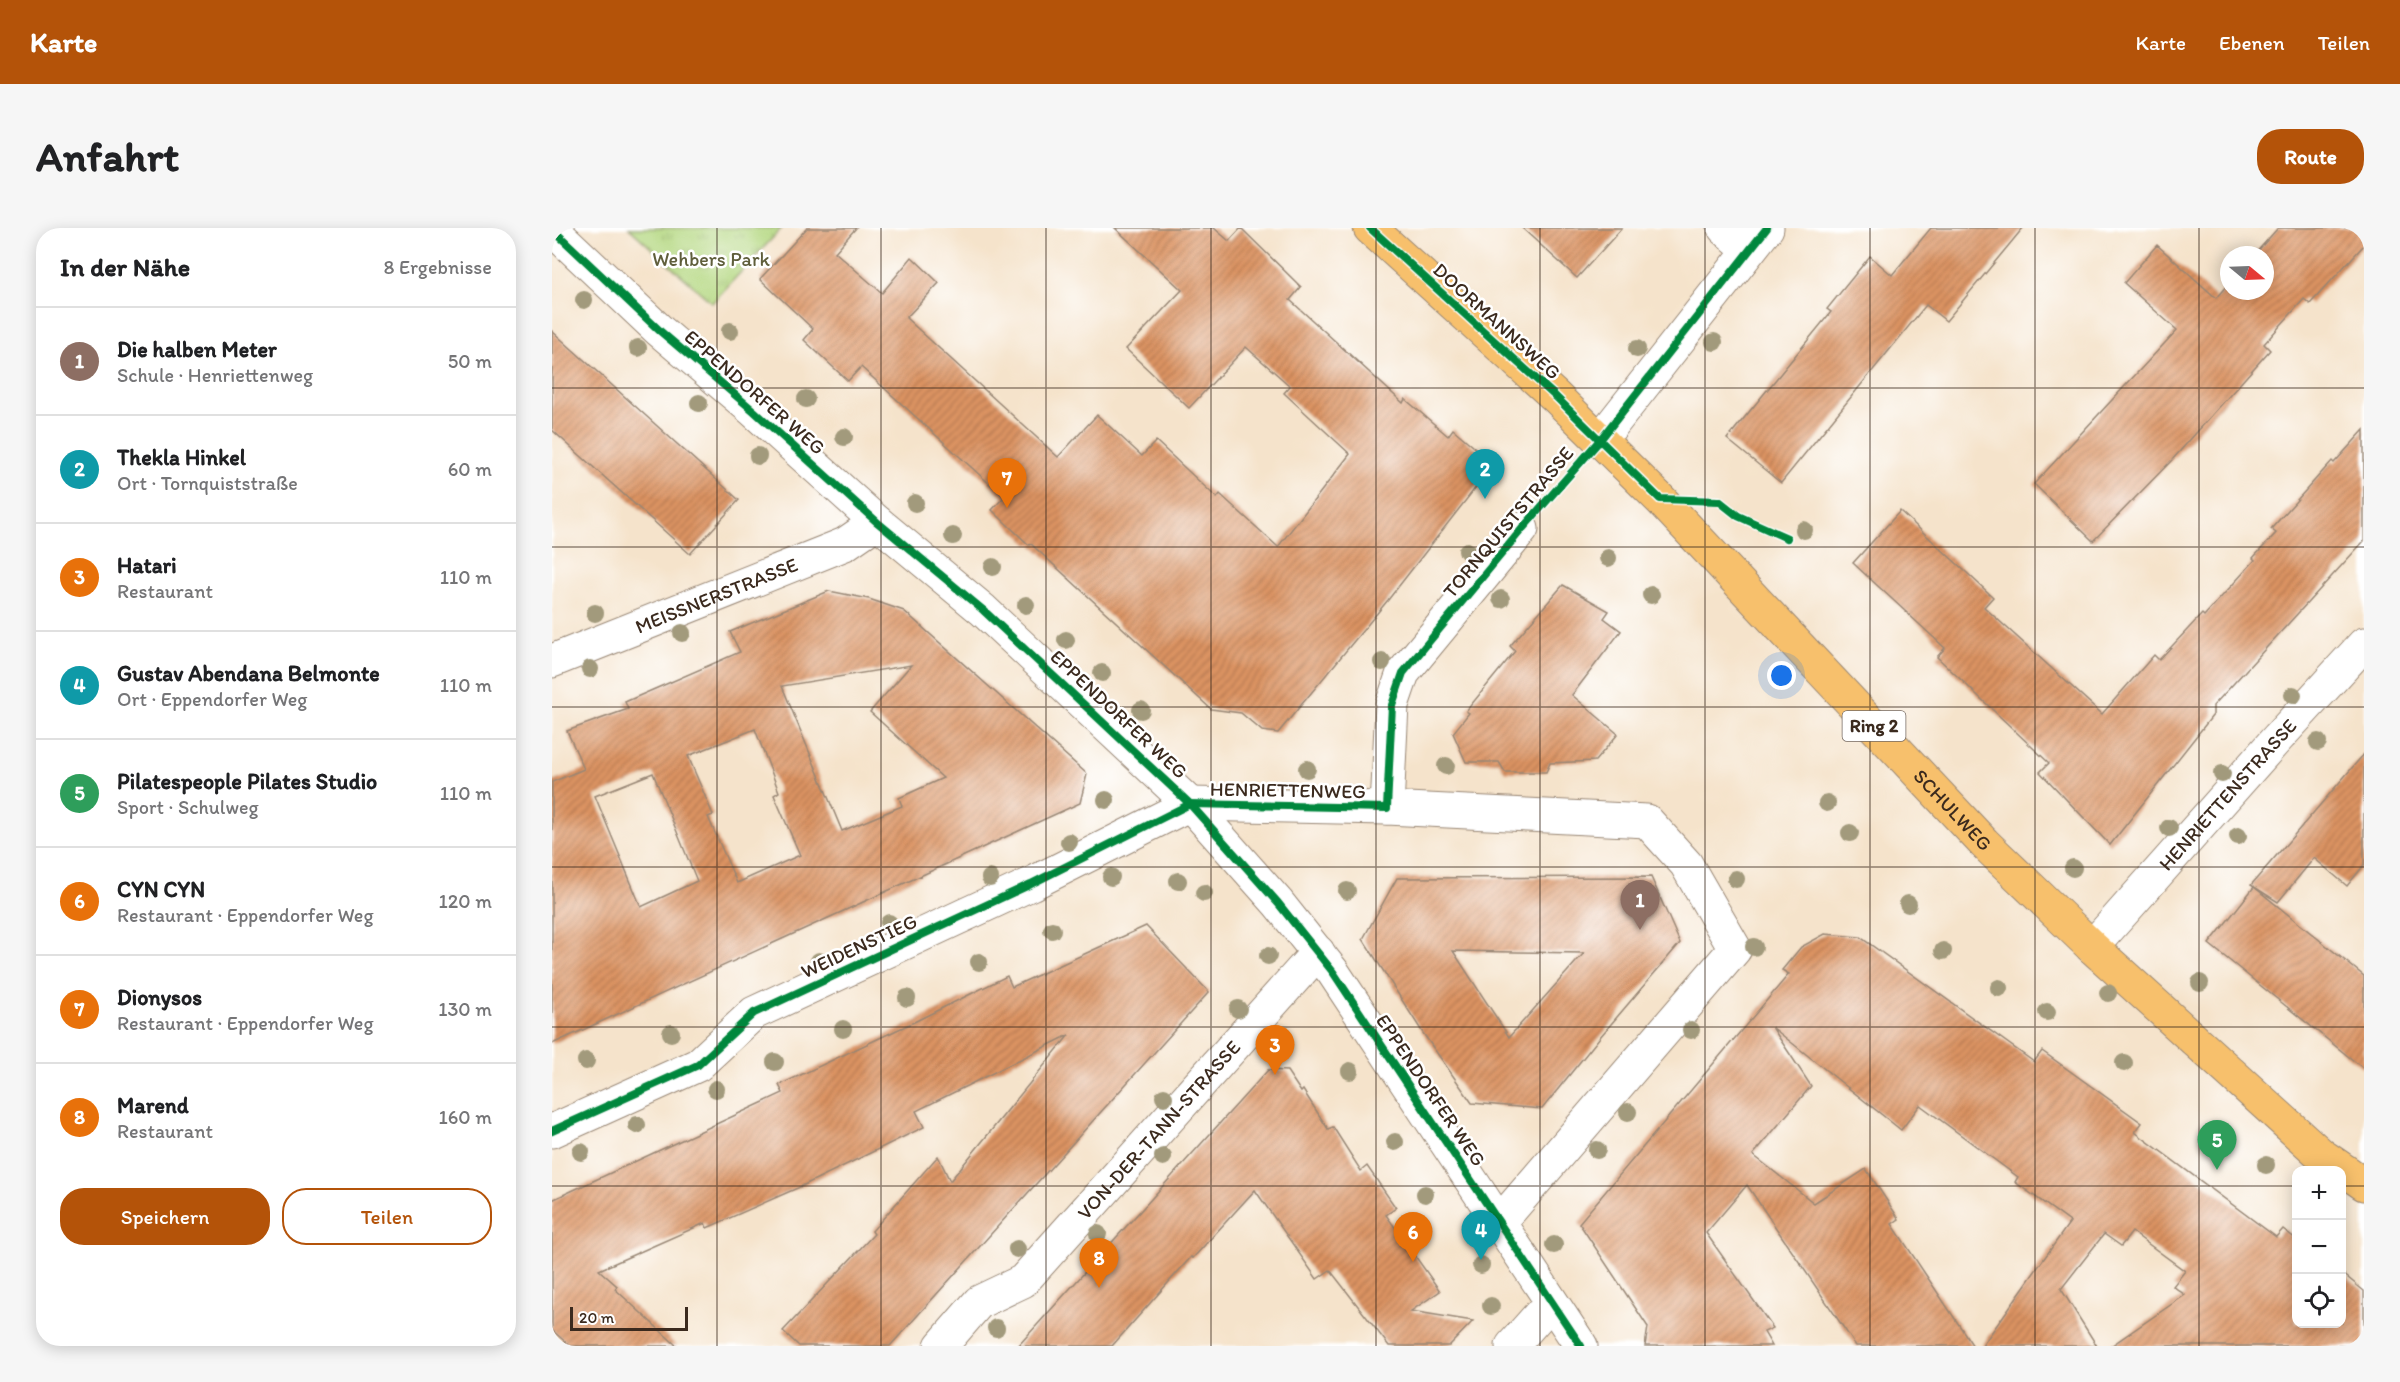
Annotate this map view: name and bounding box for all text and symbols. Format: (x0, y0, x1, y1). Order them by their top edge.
text: Karte (30, 25, 97, 59)
text: Karte (2136, 30, 2186, 55)
text: Ebenen (2219, 30, 2285, 55)
text: Teilen (2318, 30, 2370, 55)
button: Route (2257, 129, 2364, 184)
text: Anfahrt (36, 131, 179, 182)
north arrow (2220, 246, 2274, 300)
park label: Wehbers Park (652, 247, 770, 271)
text: In der Nähe (60, 251, 190, 283)
text: 8 Ergebnisse (384, 255, 492, 279)
street label: DOORMANNSWEG (1428, 257, 1566, 385)
street label: EPPENDORFER WEG (680, 324, 830, 460)
text: Die halben Meter (117, 336, 277, 363)
text: 1 (75, 349, 84, 373)
text: 50 m (448, 349, 492, 373)
text: Schule · Henriettenweg (117, 363, 313, 387)
street label: TORNQUISTSTRASSE (1438, 441, 1578, 603)
text: Thekla Hinkel (117, 444, 246, 471)
pin: 2 (1466, 450, 1504, 499)
text: 2 (74, 457, 85, 481)
text: 60 m (448, 457, 492, 481)
pin: 7 (988, 458, 1026, 508)
text: Ort · Tornquiststraße (117, 471, 298, 495)
text: Hatari (117, 552, 177, 579)
street label: MEISSNERSTRASSE (632, 552, 801, 639)
text: 3 (74, 565, 85, 589)
text: 110 m (440, 565, 492, 589)
text: Restaurant (117, 579, 213, 603)
street label: EPPENDORFER WEG (1046, 644, 1192, 784)
text: Gustav Abendana Belmonte (117, 660, 380, 687)
your location (1767, 661, 1796, 690)
text: 4 (73, 673, 86, 697)
text: 110 m (440, 673, 492, 697)
text: Ort · Eppendorfer Weg (117, 687, 308, 711)
road number: Ring 2 (1842, 711, 1906, 741)
street label: HENRIETTENSTRASSE (2154, 714, 2301, 875)
street label: SCHULWEG (1909, 764, 1997, 856)
text: Pilatespeople Pilates Studio (117, 768, 377, 795)
street label: HENRIETTENWEG (1210, 777, 1366, 803)
text: 5 (74, 781, 85, 805)
text: 110 m (440, 781, 492, 805)
text: Sport · Schulweg (117, 795, 259, 819)
text: CYN CYN (117, 876, 205, 903)
pin: 1 (1620, 880, 1660, 930)
text: 6 (74, 889, 85, 913)
text: 120 m (439, 889, 492, 913)
text: Restaurant · Eppendorfer Weg (117, 903, 374, 927)
street label: WEIDENSTIEG (797, 909, 921, 983)
text: Dionysos (117, 984, 202, 1011)
text: 7 (75, 997, 84, 1021)
text: 130 m (438, 997, 492, 1021)
street label: EPPENDORFER WEG (1371, 1009, 1491, 1171)
text: Restaurant · Eppendorfer Weg (117, 1011, 374, 1035)
pin: 3 (1256, 1026, 1294, 1075)
street label: VON-DER-TANN-STRASSE (1072, 1035, 1245, 1224)
text: Marend (117, 1092, 189, 1119)
text: 8 (74, 1105, 85, 1129)
text: 160 m (439, 1105, 492, 1129)
text: Restaurant (117, 1119, 213, 1143)
pin: 5 (2198, 1120, 2236, 1170)
map controls (2292, 1166, 2346, 1328)
button: + (2292, 1166, 2346, 1220)
button: Speichern (60, 1188, 270, 1245)
button: Teilen (282, 1188, 492, 1245)
pin: 4 (1462, 1210, 1500, 1260)
pin: 6 (1394, 1212, 1432, 1262)
button: − (2292, 1220, 2346, 1274)
pin: 8 (1080, 1238, 1118, 1288)
button: locate (2292, 1274, 2346, 1328)
scale bar (570, 1304, 688, 1332)
text: 20 m (579, 1308, 614, 1327)

